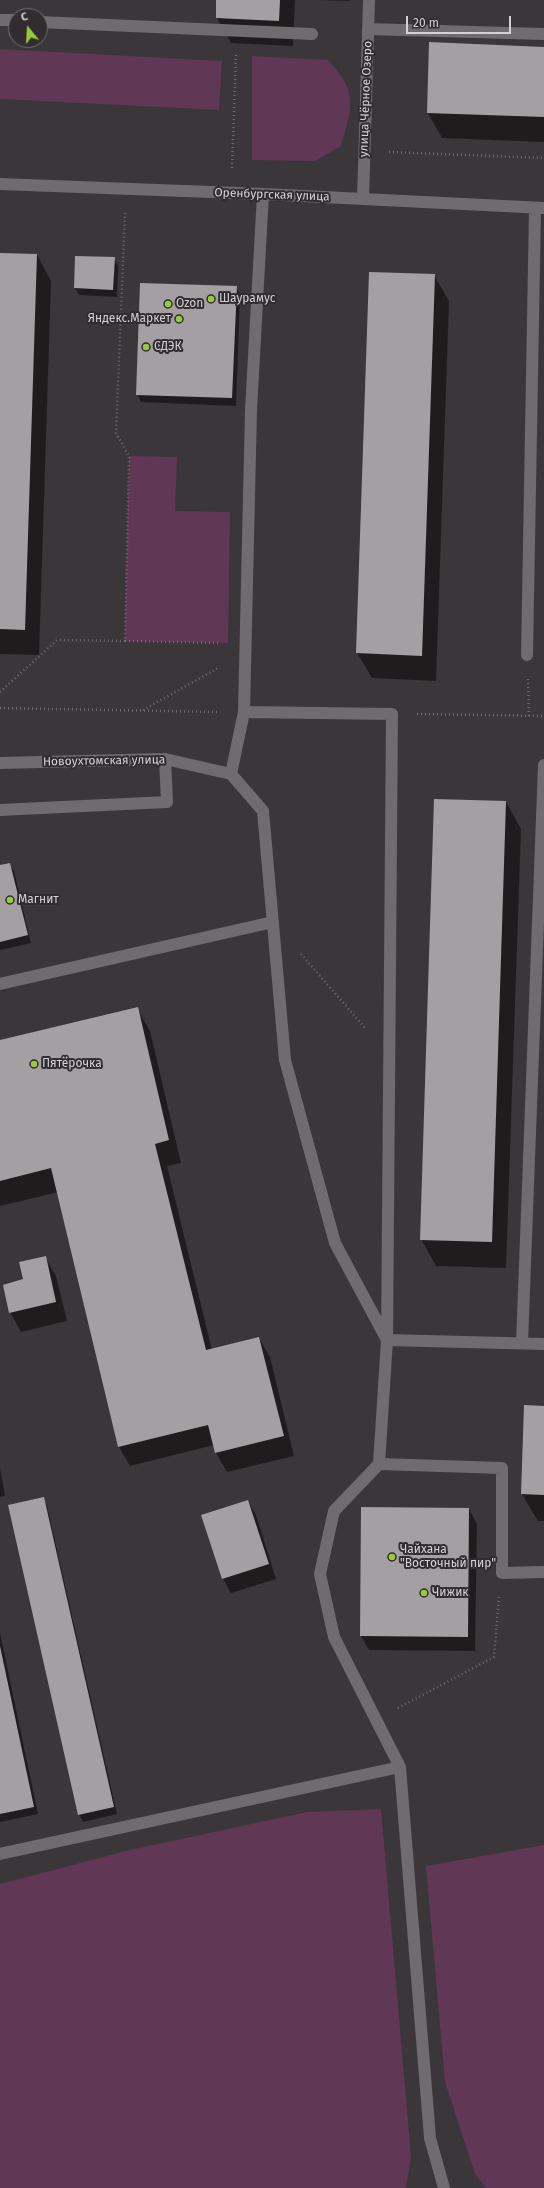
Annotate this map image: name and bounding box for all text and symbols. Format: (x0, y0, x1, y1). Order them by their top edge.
north arrow (8, 8, 48, 48)
scale bar (408, 8, 513, 34)
text: С (19, 10, 29, 24)
text: 20 m (413, 16, 439, 30)
street label: улица Чёрное Озеро (357, 41, 375, 157)
street label: Оренбургская улица (214, 186, 330, 204)
place label: Шаурамус (219, 292, 275, 306)
marker: Шаурамус (206, 294, 216, 304)
place label: Ozon (176, 297, 203, 311)
marker: Ozon (163, 299, 173, 309)
place label: Яндекс.Маркет (88, 312, 171, 326)
marker: Яндекс.Маркет (174, 314, 184, 324)
place label: СДЭК (154, 340, 182, 354)
marker: СДЭК (141, 342, 151, 352)
street label: Новоухтомская улица (43, 753, 165, 769)
place label: Магнит (18, 893, 59, 907)
marker: Магнит (5, 895, 15, 905)
place label: Пятёрочка (42, 1057, 102, 1071)
marker: Пятёрочка (29, 1059, 39, 1069)
place label: Чайхана "Восточный пир" (400, 1543, 496, 1571)
marker: Чайхана "Восточный пир" (387, 1552, 397, 1562)
place label: Чижик (432, 1586, 469, 1600)
marker: Чижик (419, 1588, 429, 1598)

